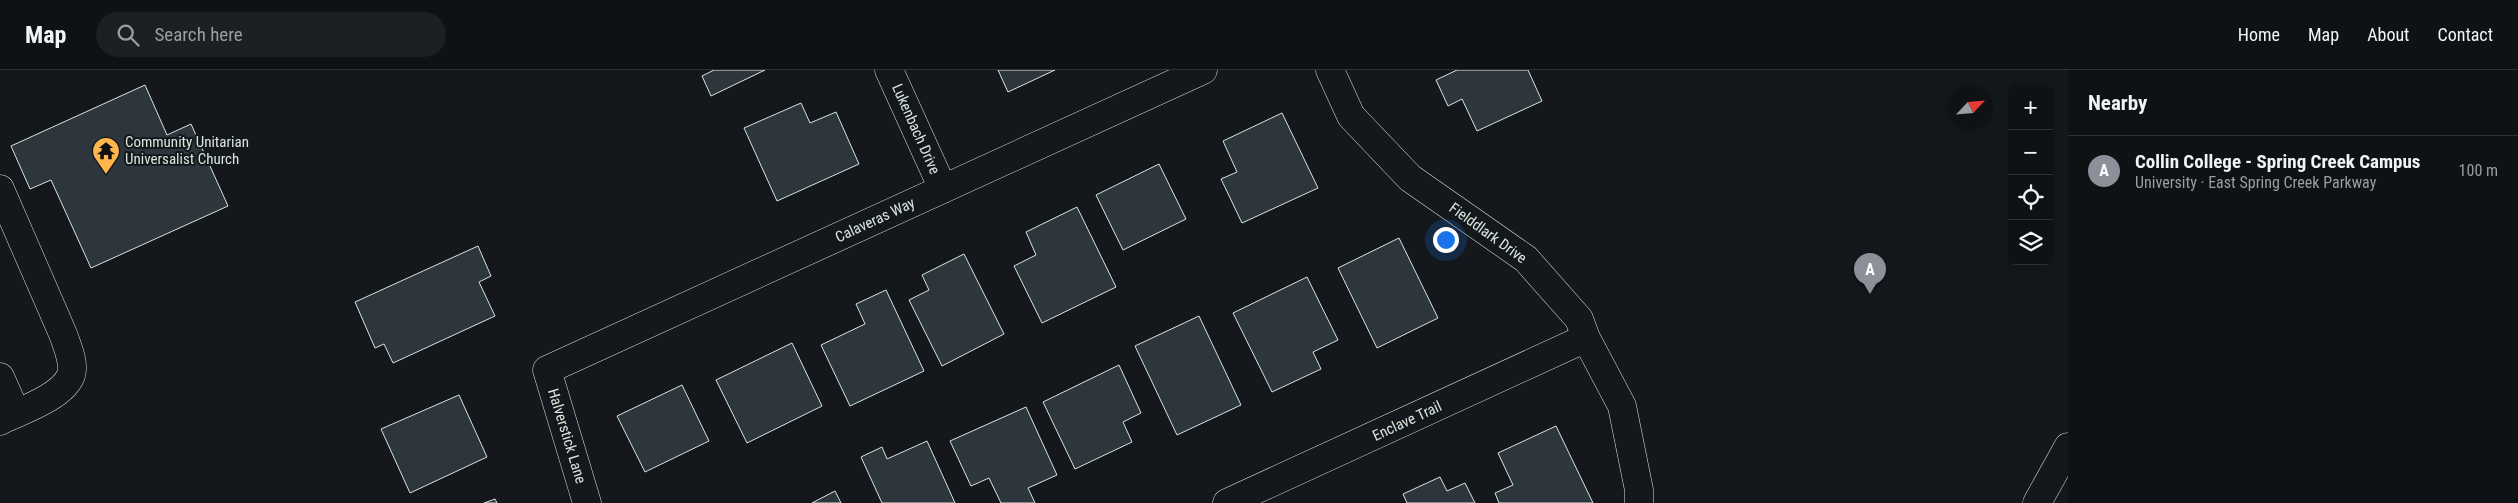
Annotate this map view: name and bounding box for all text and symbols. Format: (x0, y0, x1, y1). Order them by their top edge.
search box (96, 12, 446, 57)
text: Map (25, 21, 66, 49)
icon: search (114, 21, 142, 49)
text: Search here (154, 23, 243, 46)
text: Home (2238, 24, 2280, 45)
text: Map (2308, 24, 2339, 45)
text: About (2367, 24, 2409, 45)
text: Contact (2437, 24, 2493, 45)
street label: Lukenbach Drive (888, 81, 944, 177)
north arrow (1948, 85, 1993, 130)
map controls (2008, 85, 2053, 265)
button: + (2008, 85, 2053, 130)
text: Nearby (2088, 91, 2147, 115)
button: − (2008, 130, 2053, 175)
place label: Community Unitarian Universalist Church (125, 133, 249, 168)
temple icon: Community Unitarian Universalist Church (91, 136, 121, 175)
text: Collin College - Spring Creek Campus (2135, 150, 2420, 173)
text: A (2099, 161, 2109, 180)
text: 100 m (2459, 161, 2498, 180)
text: University · East Spring Creek Parkway (2135, 173, 2376, 192)
button: locate (2008, 175, 2053, 220)
street label: Calaveras Way (832, 194, 918, 246)
street label: Fielddlark Drive (1446, 199, 1530, 267)
button: layers (2008, 220, 2053, 265)
your location (1433, 227, 1459, 253)
pin: A (1854, 253, 1886, 294)
street label: Halverstick Lane (544, 386, 590, 486)
street label: Enclave Trail (1370, 397, 1444, 445)

